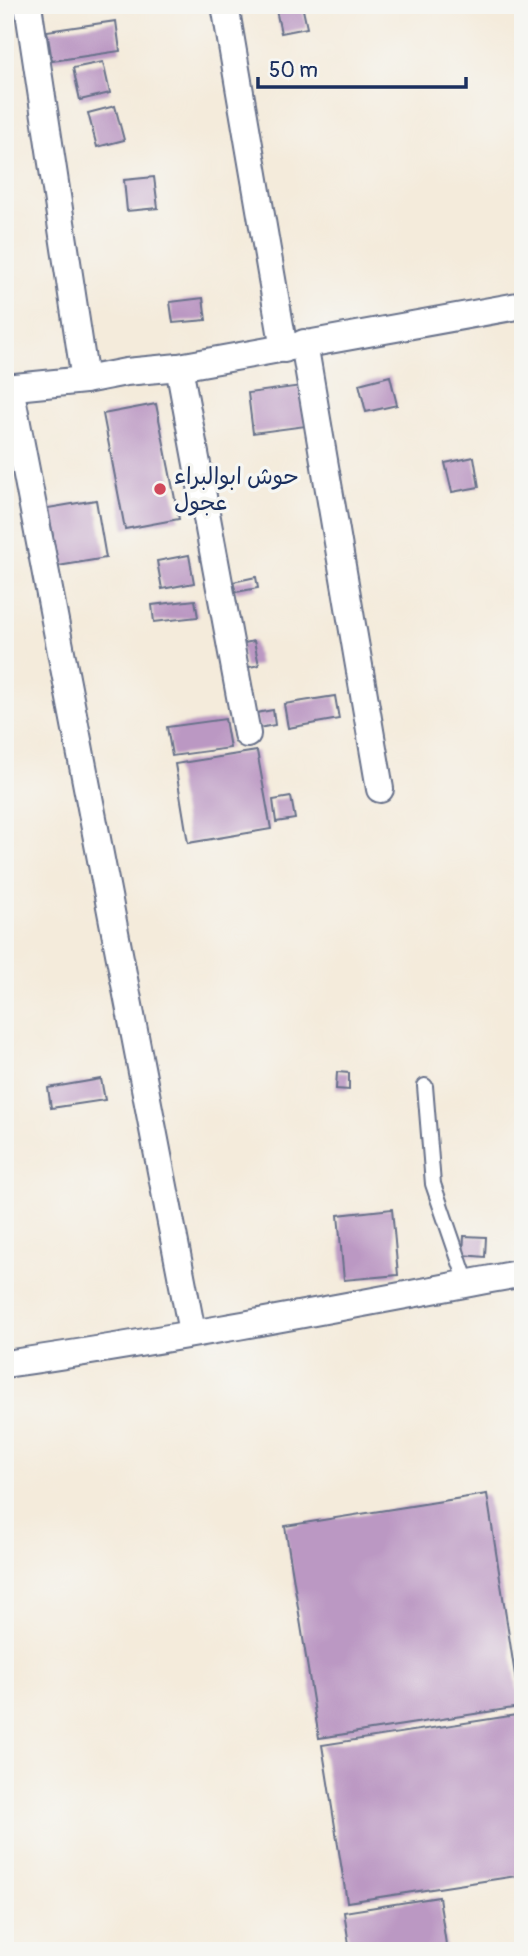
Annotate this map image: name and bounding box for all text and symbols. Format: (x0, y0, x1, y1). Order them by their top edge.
scale bar (258, 46, 467, 90)
text: 50 m (269, 57, 318, 84)
place label: حوش ابوالبراء عجول (174, 462, 299, 517)
marker: حوش ابوالبراء عجول (152, 481, 168, 497)

